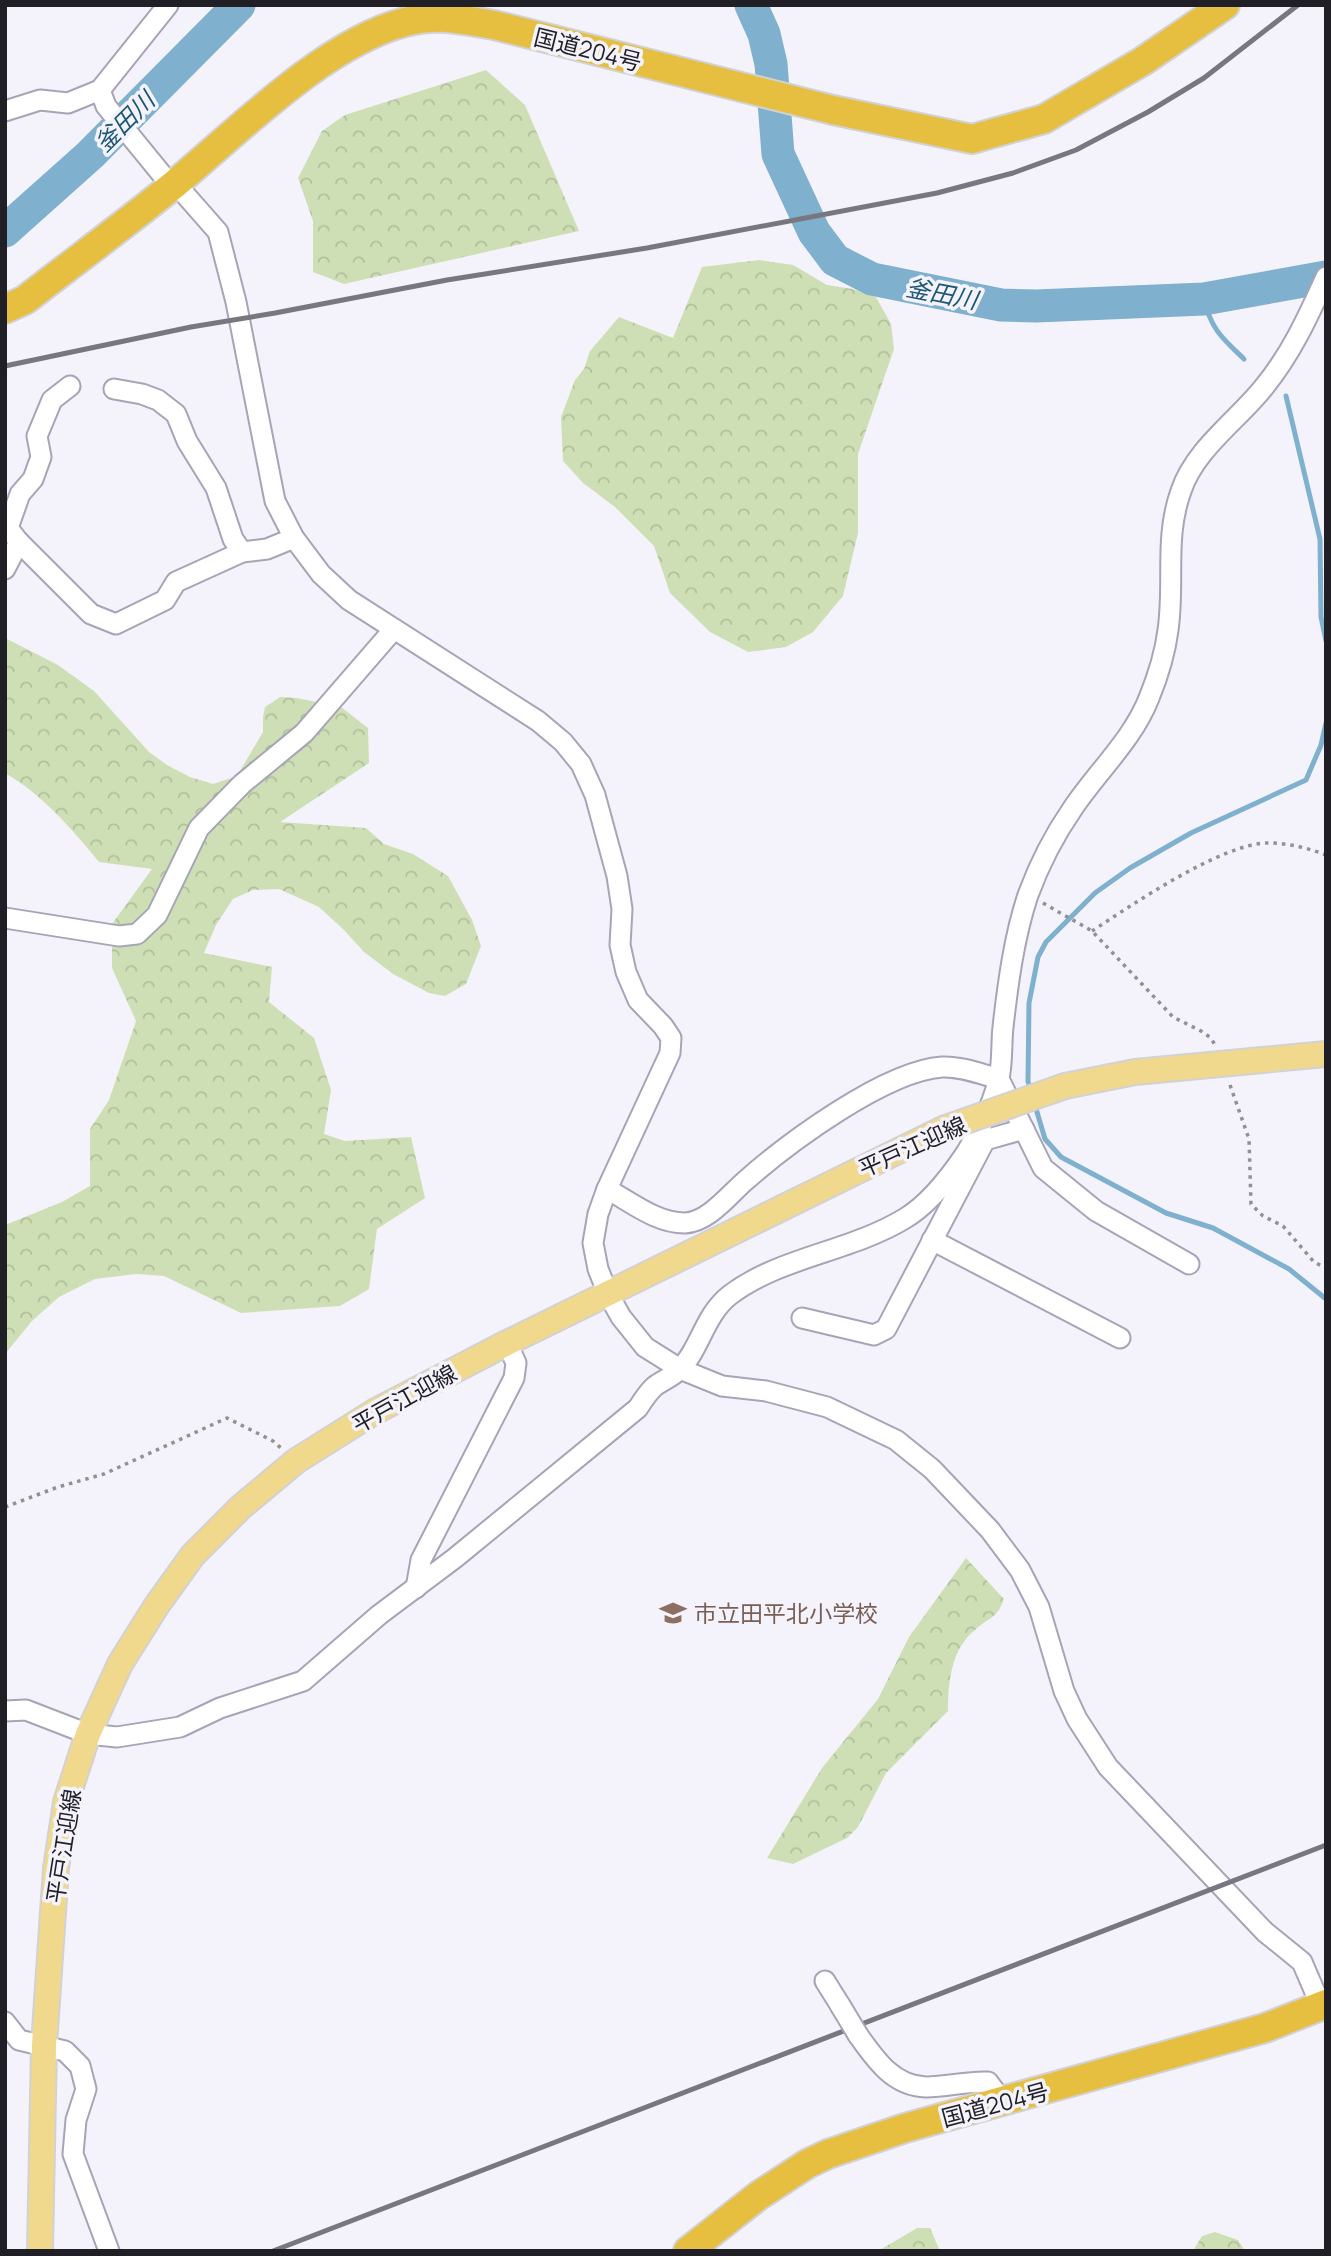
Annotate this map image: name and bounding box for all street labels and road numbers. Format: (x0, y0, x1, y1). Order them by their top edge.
street label: 国道204号 (531, 20, 645, 78)
street label: 平戸江迎線 (853, 1108, 971, 1184)
street label: 平戸江迎線 (346, 1356, 462, 1440)
street label: 平戸江迎線 (38, 1787, 88, 1905)
street label: 国道204号 (938, 2074, 1052, 2134)

